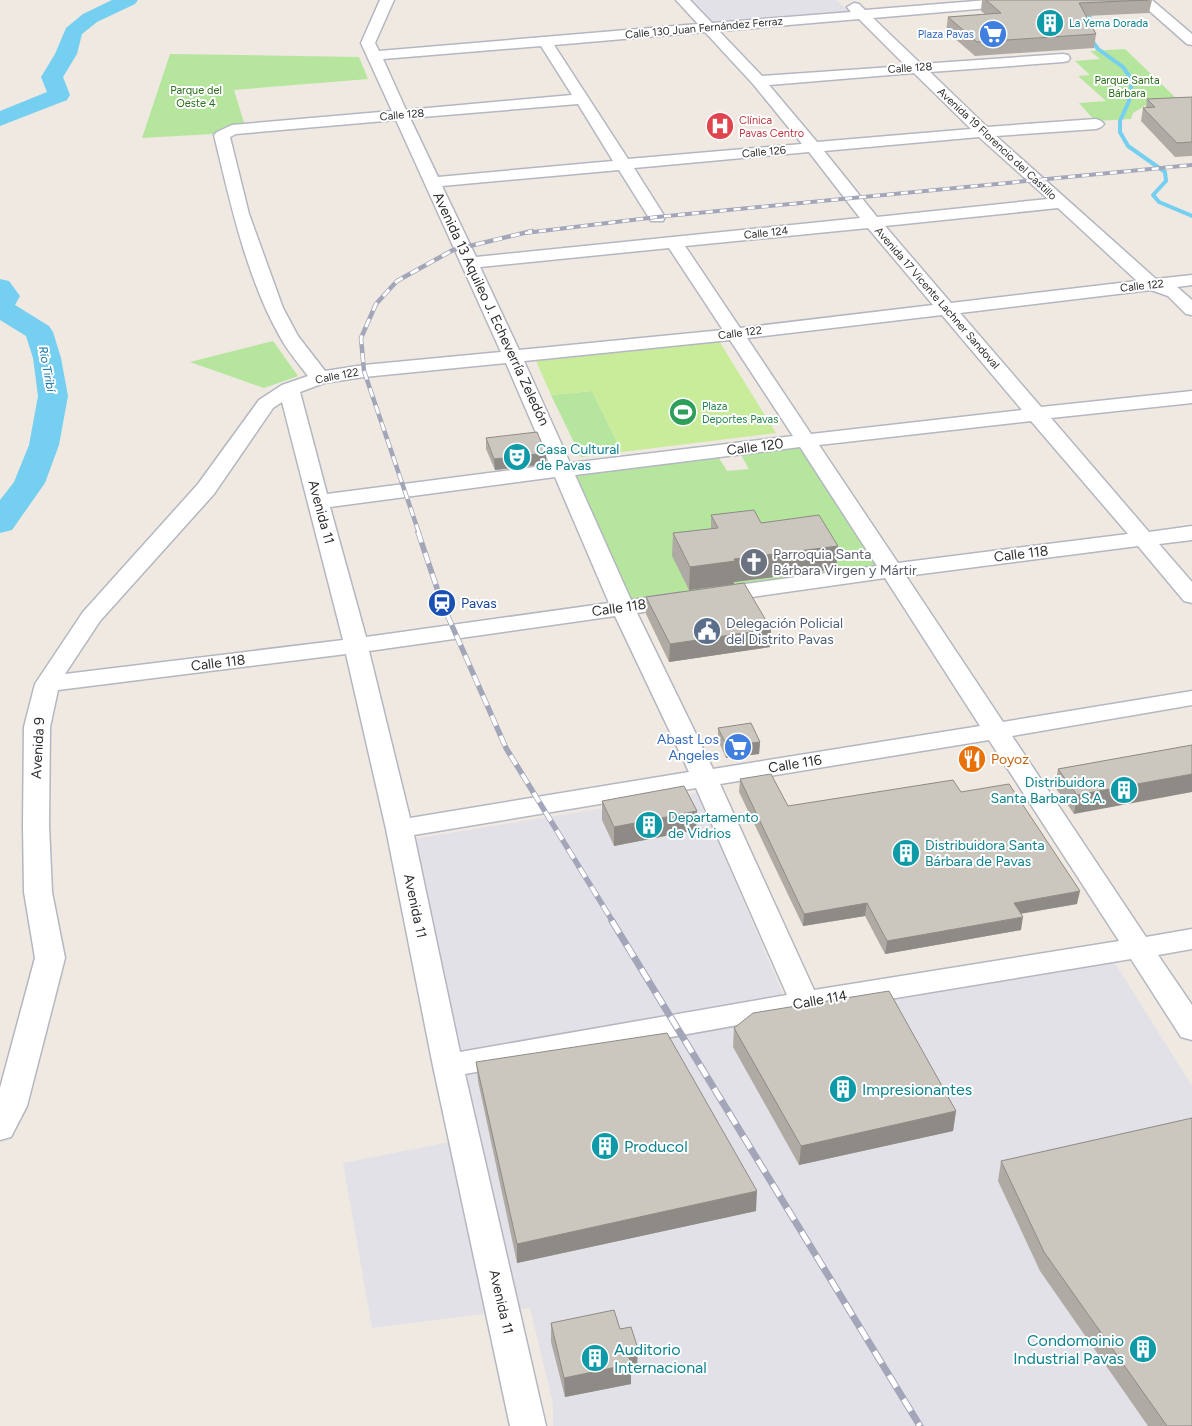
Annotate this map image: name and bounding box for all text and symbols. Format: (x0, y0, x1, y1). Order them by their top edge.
building icon: La Yema Dorada (1035, 8, 1065, 38)
street label: Calle 130 Juan Fernández Ferraz (625, 15, 783, 41)
place label: La Yema Dorada (1069, 17, 1148, 30)
supermarket icon: Plaza Pavas (978, 19, 1008, 49)
place label: Plaza Pavas (918, 28, 974, 41)
street label: Calle 128 (887, 60, 933, 76)
park label: Parque Santa Bárbara (1094, 74, 1160, 100)
park label: Parque del Oeste 4 (170, 84, 222, 110)
street label: Avenida 19 Florencio del Castillo (935, 85, 1059, 203)
street label: Calle 128 (379, 107, 425, 123)
hospital icon: Clínica Pavas Centro (705, 111, 735, 141)
place label: Clínica Pavas Centro (739, 114, 804, 140)
street label: Calle 126 (742, 144, 786, 160)
street label: Avenida 13 Aquileo J. Echeverría Zeledón (429, 189, 553, 429)
street label: Calle 124 (743, 224, 789, 242)
street label: Avenida 17 Vicente Lachner Sandoval (872, 224, 1002, 372)
street label: Calle 122 (1119, 277, 1165, 295)
street label: Calle 122 (717, 324, 763, 342)
water label: Río Tiribí (36, 345, 59, 395)
street label: Calle 122 (314, 365, 360, 387)
sports icon: Plaza Deportes Pavas (668, 397, 698, 427)
place label: Plaza Deportes Pavas (702, 400, 778, 426)
street label: Calle 120 (726, 435, 784, 459)
place label: Casa Cultural de Pavas (536, 441, 619, 474)
theatre icon: Casa Cultural de Pavas (502, 442, 532, 472)
street label: Avenida 11 (304, 478, 338, 546)
street label: Calle 118 (993, 542, 1049, 566)
place label: Parroquia Santa Bárbara Virgen y Mártir (773, 546, 917, 579)
church icon: Parroquia Santa Bárbara Virgen y Mártir (739, 547, 769, 577)
station icon: Pavas (427, 588, 457, 618)
place label: Pavas (461, 595, 497, 612)
street label: Calle 118 (591, 596, 647, 620)
place label: Delegación Policial del Distrito Pavas (726, 615, 843, 648)
public building icon: Delegación Policial del Distrito Pavas (692, 616, 722, 646)
street label: Calle 118 (190, 651, 246, 675)
street label: Avenida 9 (28, 717, 48, 779)
place label: Abast Los Angeles (657, 731, 719, 764)
supermarket icon: Abast Los Angeles (723, 732, 753, 762)
restaurant icon: Poyoz (957, 744, 987, 774)
street label: Calle 116 (767, 751, 823, 777)
place label: Poyoz (991, 751, 1029, 768)
place label: Distribuidora Santa Barbara S.A. (991, 774, 1105, 807)
building icon: Distribuidora Santa Barbara S.A. (1109, 775, 1139, 805)
place label: Departamento de Vidrios (668, 809, 759, 842)
building icon: Departamento de Vidrios (634, 810, 664, 840)
place label: Distribuidora Santa Bárbara de Pavas (925, 837, 1045, 870)
building icon: Distribuidora Santa Bárbara de Pavas (891, 838, 921, 868)
street label: Avenida 11 (400, 872, 430, 940)
street label: Calle 114 (792, 987, 849, 1013)
building icon: Impresionantes (828, 1074, 858, 1104)
place label: Impresionantes (862, 1080, 972, 1099)
building icon: Producol (590, 1131, 620, 1161)
place label: Producol (624, 1137, 688, 1156)
street label: Avenida 11 (485, 1268, 517, 1336)
place label: Condomoinio Industrial Pavas (1013, 1331, 1124, 1368)
building icon: Condomoinio Industrial Pavas (1128, 1334, 1158, 1364)
place label: Auditorio Internacional (614, 1340, 707, 1377)
building icon: Auditorio Internacional (580, 1343, 610, 1373)

